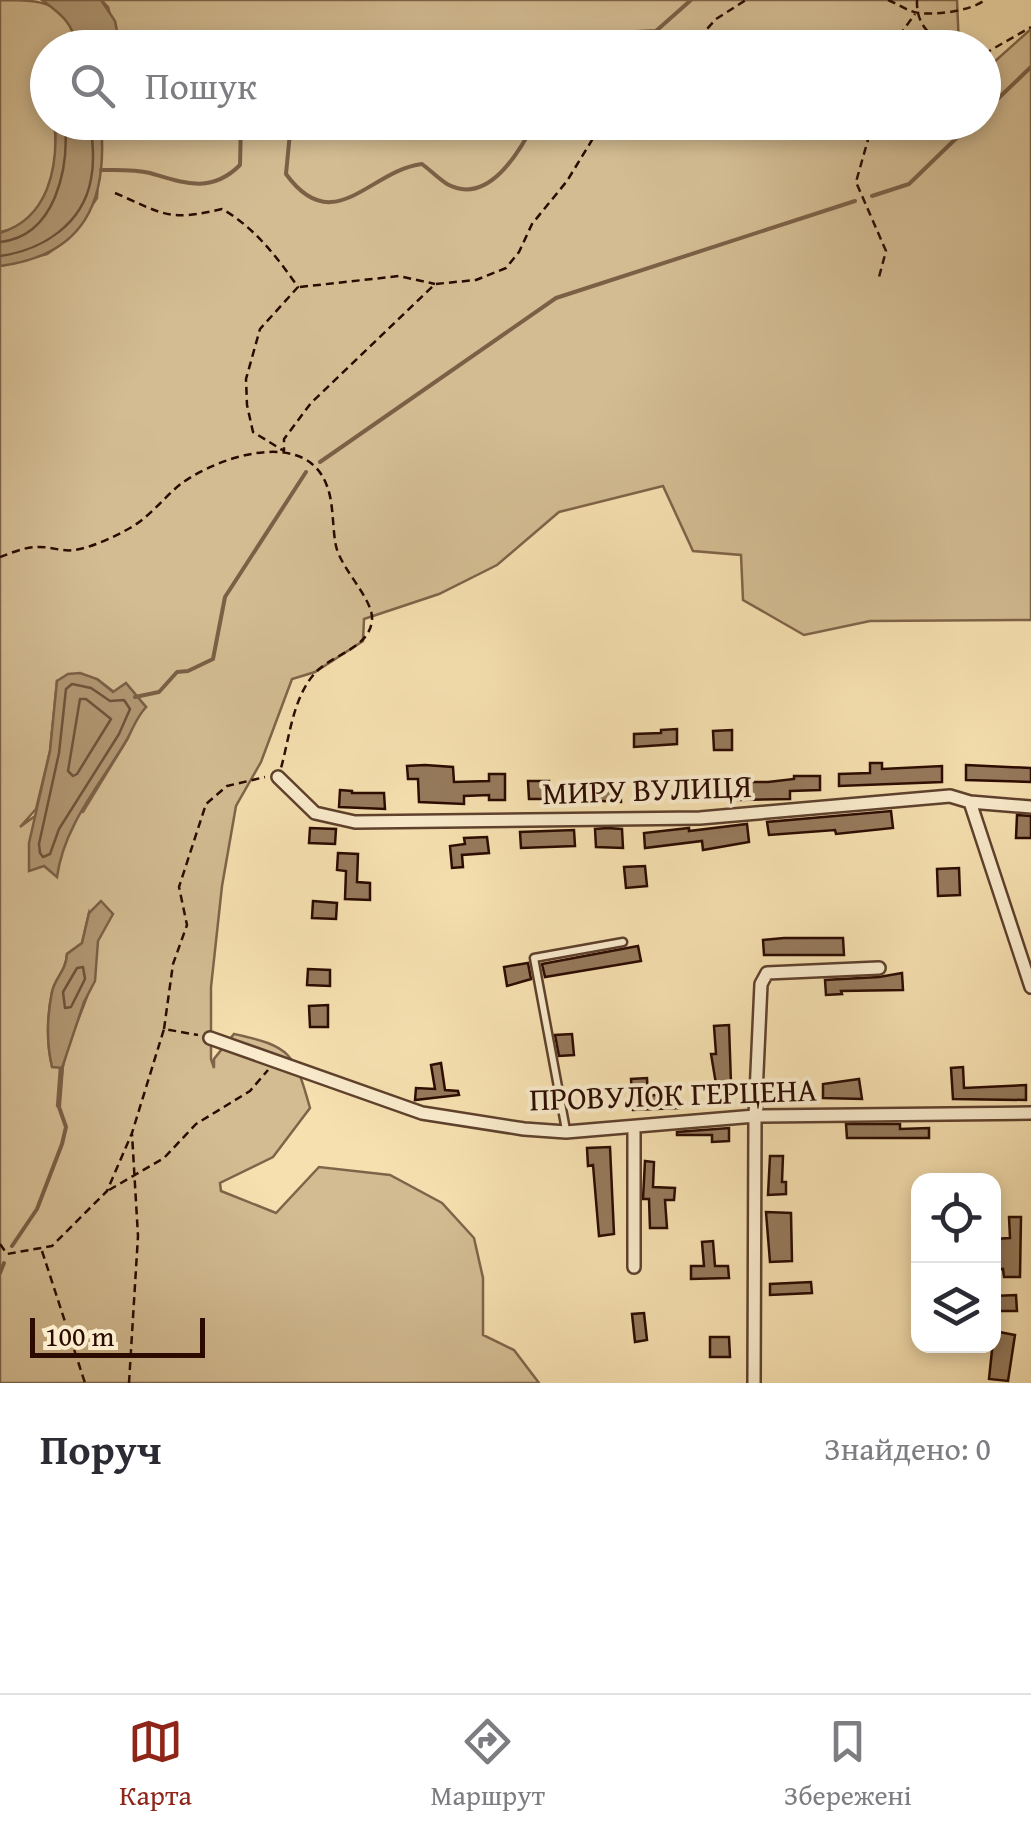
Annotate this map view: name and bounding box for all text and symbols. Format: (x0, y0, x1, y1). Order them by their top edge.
search box (30, 30, 1001, 140)
text: Пошук (145, 57, 257, 113)
icon: search (65, 58, 120, 113)
street label: МИРУ ВУЛИЦЯ (542, 762, 753, 816)
street label: ПРОВУЛОК ГЕРЦЕНА (528, 1065, 818, 1123)
map controls (911, 1173, 1001, 1353)
button: locate (911, 1173, 1001, 1263)
button: layers (911, 1263, 1001, 1353)
scale bar (30, 1313, 205, 1358)
text: 100 m (45, 1315, 114, 1356)
text: Поруч (40, 1418, 161, 1479)
text: Знайдено: 0 (824, 1425, 991, 1472)
tab: Карта (119, 1714, 192, 1815)
tab: Маршрут (431, 1714, 545, 1815)
tab: Збережені (784, 1714, 912, 1815)

